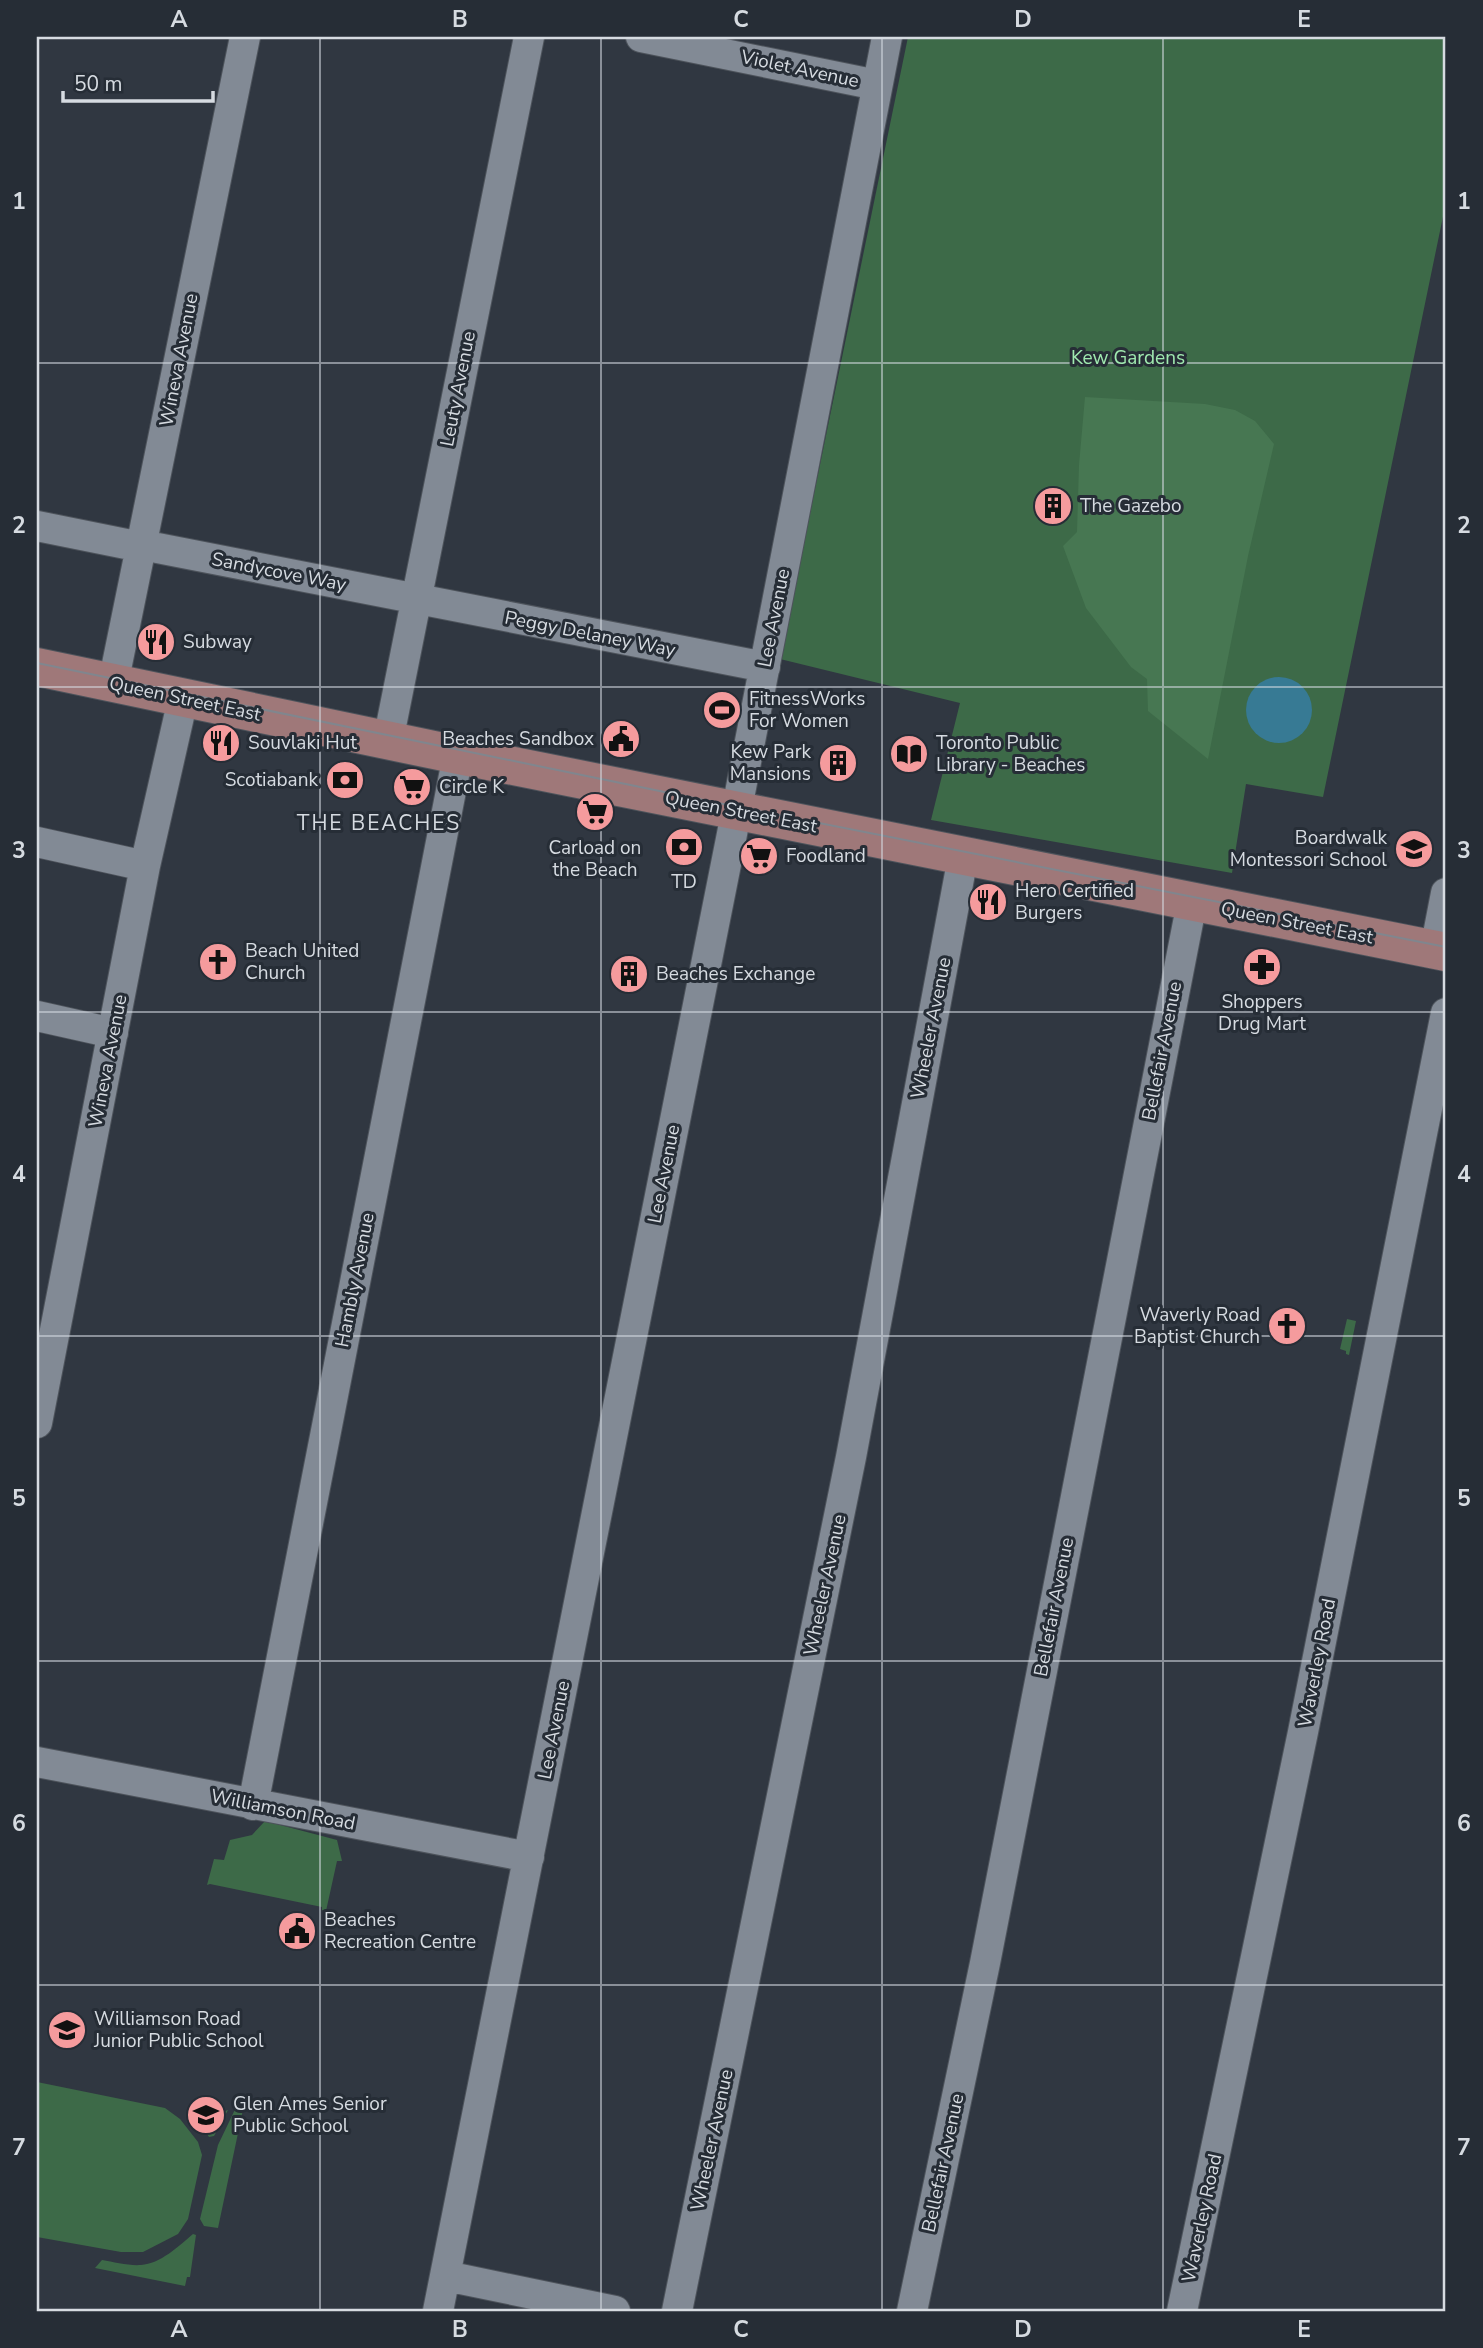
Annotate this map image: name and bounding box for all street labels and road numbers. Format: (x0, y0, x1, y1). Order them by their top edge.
street label: Violet Avenue (738, 44, 861, 94)
street label: Wineva Avenue (153, 291, 205, 429)
street label: Leuty Avenue (434, 329, 482, 449)
street label: Sandycove Way (210, 546, 349, 598)
street label: Lee Avenue (752, 566, 796, 670)
street label: Peggy Delaney Way (502, 605, 678, 663)
street label: Queen Street East (107, 670, 264, 728)
street label: Queen Street East (663, 784, 820, 840)
street label: Queen Street East (1219, 895, 1376, 951)
street label: Wheeler Avenue (905, 955, 957, 1101)
street label: Bellefair Avenue (1136, 979, 1188, 1123)
street label: Wineva Avenue (82, 992, 134, 1130)
street label: Lee Avenue (642, 1122, 686, 1226)
street label: Hambly Avenue (329, 1210, 381, 1350)
street label: Wheeler Avenue (797, 1512, 853, 1658)
street label: Bellefair Avenue (1028, 1535, 1080, 1679)
street label: Waverley Road (1292, 1596, 1342, 1730)
street label: Lee Avenue (532, 1678, 576, 1782)
street label: Williamson Road (208, 1783, 358, 1837)
street label: Wheeler Avenue (684, 2067, 740, 2213)
street label: Bellefair Avenue (916, 2091, 970, 2235)
street label: Waverley Road (1176, 2151, 1228, 2285)

